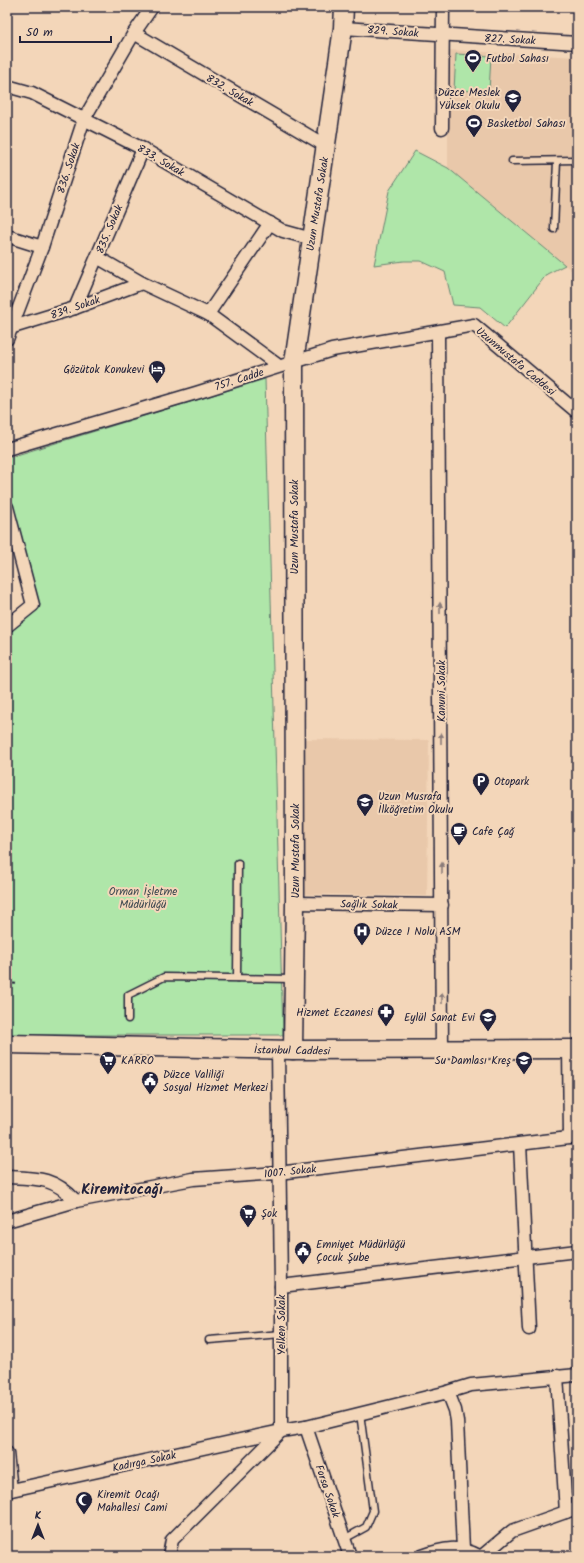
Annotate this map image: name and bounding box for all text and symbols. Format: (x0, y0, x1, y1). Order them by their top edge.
scale bar (20, 18, 111, 44)
street label: 829. Sokak (367, 21, 420, 43)
text: 50 m (26, 23, 53, 42)
street label: 827. Sokak (484, 30, 537, 50)
sports icon: Futbol Sahası (463, 48, 483, 73)
place label: Futbol Sahası (486, 50, 549, 68)
street label: 832. Sokak (202, 70, 258, 112)
place label: Düzce Meslek Yüksek Okulu (437, 84, 501, 115)
school or university icon: Düzce Meslek Yüksek Okulu (503, 88, 523, 113)
sports icon: Basketbol Sahası (464, 113, 484, 138)
place label: Basketbol Sahası (487, 115, 566, 133)
street label: 836. Sokak (52, 140, 86, 196)
street label: 833. Sokak (133, 140, 188, 182)
street label: Uzun Mustafa Sokak (302, 155, 334, 253)
street label: 835. Sokak (91, 201, 129, 257)
street label: 839. Sokak (48, 291, 103, 325)
street label: Uzunmustafa Caddesi (471, 323, 560, 401)
hotel icon: Gözütok Konukevi (147, 359, 167, 384)
place label: Gözütok Konukevi (63, 361, 144, 379)
street label: 757. Cadde (212, 364, 266, 396)
street label: Uzun Mustafa Sokak (286, 479, 304, 575)
one-way arrow (437, 601, 443, 614)
street label: Kanuni Sokak (433, 659, 451, 722)
one-way arrow (438, 731, 444, 744)
parking icon: Otopark (471, 771, 491, 796)
place label: Otopark (494, 773, 530, 791)
place label: Uzun Musrafa İlköğretim Okulu (378, 788, 454, 819)
school or university icon: Uzun Musrafa İlköğretim Okulu (355, 792, 375, 817)
street label: Uzun Mustafa Sokak (287, 803, 305, 899)
cafe icon: Cafe Çağ (449, 821, 469, 846)
place label: Cafe Çağ (472, 823, 515, 841)
one-way arrow (439, 861, 445, 874)
park label: Orman İşletme Müdürlüğü (109, 883, 177, 914)
street label: Sağlık Sokak (340, 895, 399, 915)
hospital icon: Düzce 1 Nolu ASM (352, 921, 372, 946)
place label: Düzce 1 Nolu ASM (375, 923, 461, 941)
one-way arrow (439, 991, 445, 1004)
pharmacy icon: Hizmet Eczanesi (376, 1002, 396, 1027)
place label: Hizmet Eczanesi (296, 1004, 373, 1022)
school or university icon: Eylül Sanat Evi (478, 1007, 498, 1032)
place label: Eylül Sanat Evi (404, 1009, 475, 1027)
street label: İstanbul Caddesi (254, 1041, 331, 1061)
supermarket icon: KARRO (98, 1050, 118, 1075)
school or university icon: Su Damlası Kreş (514, 1050, 534, 1075)
place label: KARRO (121, 1052, 154, 1070)
place label: Su Damlası Kreş (435, 1052, 511, 1070)
place label: Düzce Valiliği Sosyal Hizmet Merkezi (163, 1066, 268, 1097)
public building icon: Düzce Valiliği Sosyal Hizmet Merkezi (140, 1070, 160, 1095)
street label: 1007. Sokak (263, 1160, 318, 1184)
district label: Kiremitocağı (81, 1178, 163, 1202)
supermarket icon: Şok (238, 1203, 258, 1228)
place label: Şok (261, 1205, 278, 1223)
place label: Emniyet Müdürlüğü Çocuk Şube (316, 1236, 406, 1267)
public building icon: Emniyet Müdürlüğü Çocuk Şube (293, 1240, 313, 1265)
street label: Yelken Sokak (273, 1294, 291, 1355)
street label: Kadırga Sokak (111, 1446, 179, 1478)
street label: Forsa Sokak (310, 1462, 345, 1521)
place label: Kiremit Ocağı Mahallesi Cami (97, 1486, 167, 1517)
mosque icon: Kiremit Ocağı Mahallesi Cami (74, 1490, 94, 1515)
north arrow (18, 1505, 58, 1545)
text: K (35, 1507, 42, 1525)

